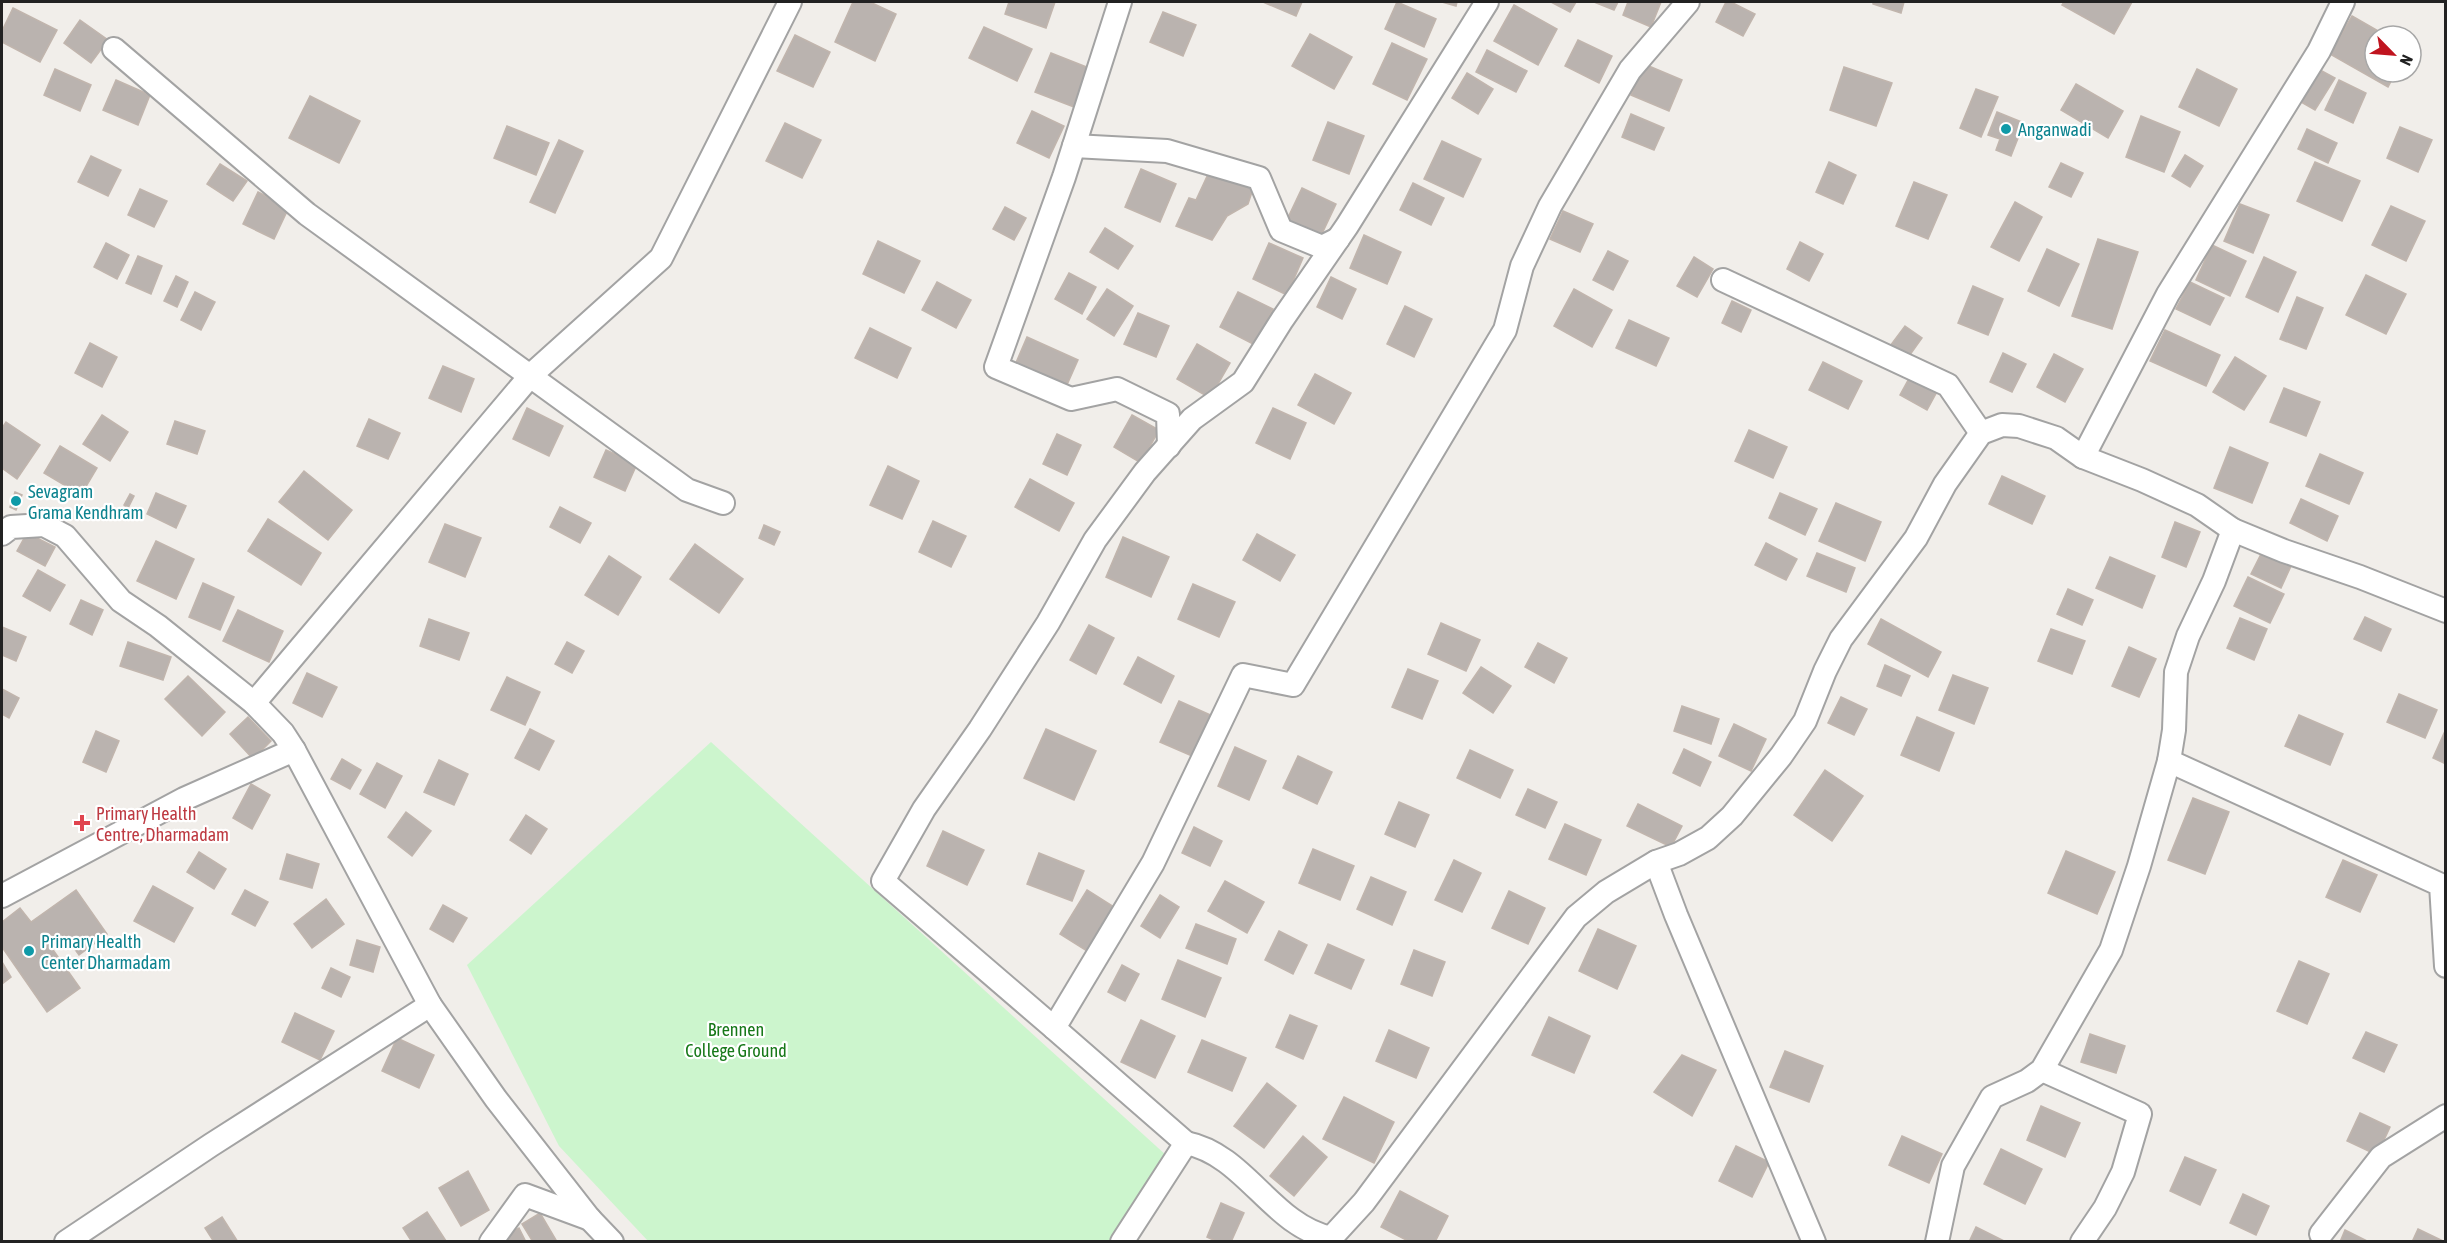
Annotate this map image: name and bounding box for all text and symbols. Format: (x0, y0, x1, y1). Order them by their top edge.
north arrow (2363, 24, 2423, 84)
text: N (2396, 52, 2417, 68)
place label: Anganwadi (2018, 119, 2092, 140)
marker: Anganwadi (1999, 122, 2013, 136)
place label: Sevagram Grama Kendhram (28, 481, 144, 523)
marker: Sevagram Grama Kendhram (9, 494, 23, 508)
place label: Primary Health Centre, Dharmadam (96, 803, 229, 845)
marker: Primary Health Centre, Dharmadam (73, 814, 91, 832)
place label: Primary Health Center Dharmadam (41, 931, 171, 973)
marker: Primary Health Center Dharmadam (22, 944, 36, 958)
park label: Brennen College Ground (685, 1019, 787, 1061)

